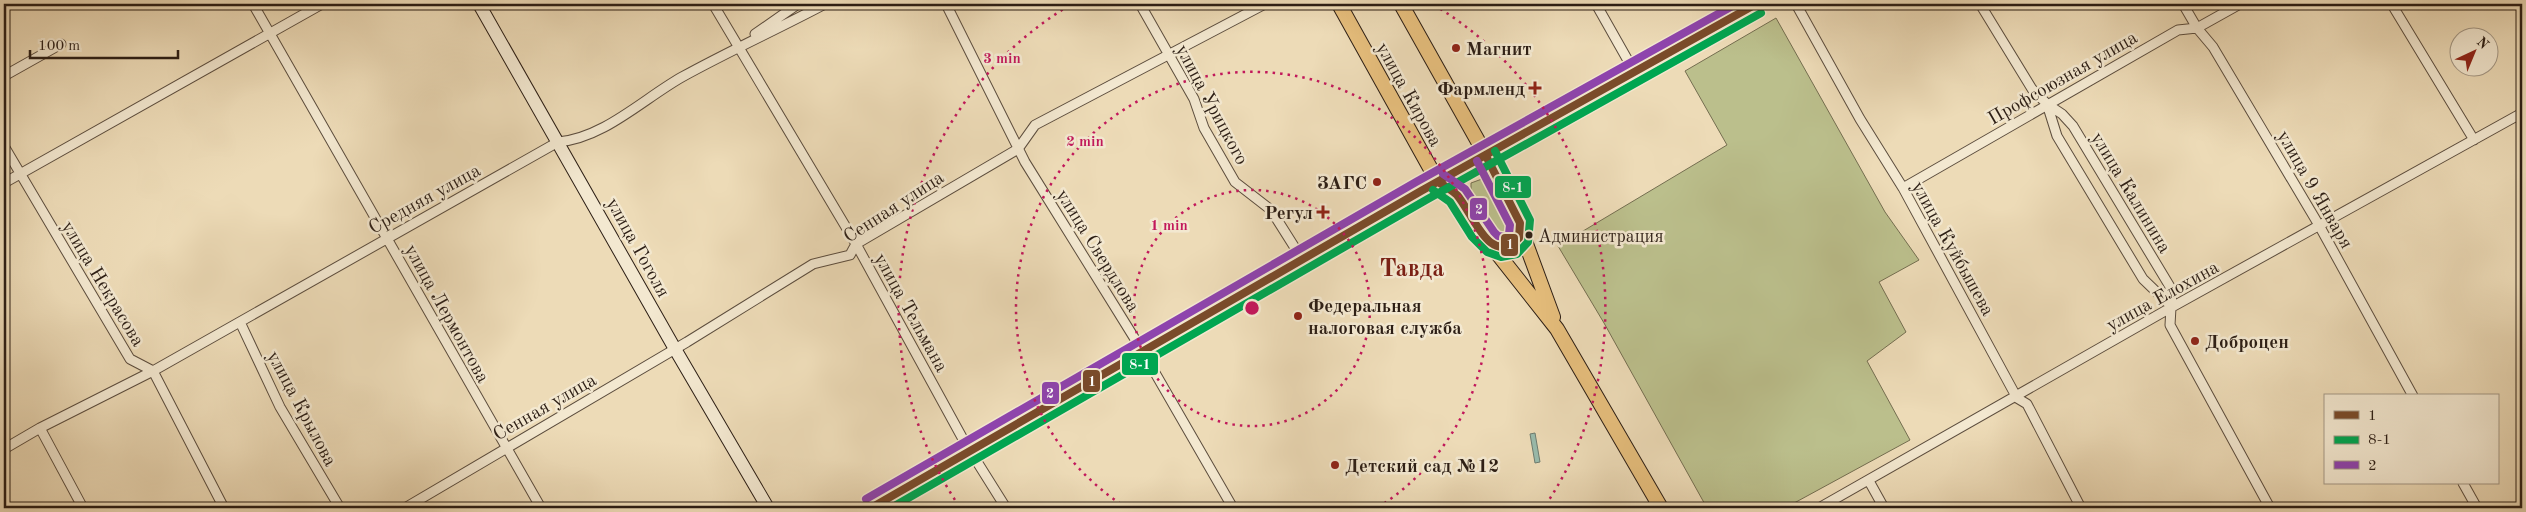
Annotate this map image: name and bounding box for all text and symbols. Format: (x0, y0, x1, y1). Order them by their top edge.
scale bar (30, 28, 178, 60)
street label: Профсоюзная улица (1985, 28, 2142, 130)
north arrow (2448, 28, 2498, 78)
text: N (2474, 35, 2491, 52)
text: 100 m (38, 39, 80, 54)
street label: улица Кирова (1371, 40, 1444, 151)
place label: Магнит (1466, 41, 1532, 60)
street label: улица Урицкого (1171, 42, 1250, 168)
marker: Магнит (1450, 42, 1462, 54)
text: 3 min (983, 52, 1021, 67)
place label: Фармленд (1437, 81, 1525, 100)
marker: Фармленд (1529, 82, 1541, 94)
street label: улица 9 Января (2272, 128, 2355, 253)
street label: улица Калинина (2086, 130, 2174, 258)
text: 2 min (1066, 135, 1104, 150)
street label: Средняя улица (366, 161, 485, 239)
street label: Сенная улица (841, 168, 948, 248)
place label: ЗАГС (1317, 175, 1367, 194)
line badge: 8-1 (1494, 175, 1532, 199)
marker: ЗАГС (1371, 176, 1383, 188)
street label: улица Куйбышева (1907, 179, 1997, 320)
text: 8-1 (1502, 181, 1524, 195)
street label: улица Свердлова (1052, 187, 1143, 317)
street label: улица Гоголя (602, 195, 672, 301)
line badge: 2 (1469, 197, 1488, 221)
text: 2 (1475, 203, 1483, 217)
place label: Регул (1264, 205, 1313, 224)
marker: Регул (1317, 206, 1329, 218)
street label: улица Некрасова (57, 218, 147, 351)
text: 1 min (1150, 219, 1188, 234)
place label: Администрация (1538, 228, 1664, 246)
marker: Администрация (1524, 230, 1534, 240)
line badge: 1 (1500, 233, 1519, 257)
text: 1 (1506, 238, 1514, 252)
street label: улица Лермонтова (400, 242, 492, 387)
street label: улица Тельмана (869, 251, 951, 376)
district label: Тавда (1380, 258, 1444, 282)
street label: улица Елохина (2104, 258, 2223, 336)
place label: Федеральная налоговая служба (1308, 298, 1462, 339)
centre of rings (1243, 299, 1261, 317)
marker: Федеральная налоговая служба (1292, 310, 1304, 322)
place label: Доброцен (2205, 334, 2289, 353)
marker: Доброцен (2189, 335, 2201, 347)
street label: улица Крылова (262, 348, 339, 471)
line badge: 8-1 (1121, 352, 1159, 376)
text: 8-1 (1129, 358, 1151, 372)
line badge: 1 (1082, 369, 1101, 393)
street label: Сенная улица (490, 371, 601, 445)
text: 1 (1088, 375, 1096, 389)
line badge: 2 (1041, 381, 1060, 405)
text: 2 (1046, 387, 1054, 401)
legend (2324, 394, 2498, 484)
text: 1 (2368, 409, 2377, 424)
text: 8-1 (2368, 433, 2391, 448)
place label: Детский сад №12 (1345, 458, 1499, 477)
marker: Детский сад №12 (1329, 459, 1341, 471)
text: 2 (2368, 459, 2377, 474)

